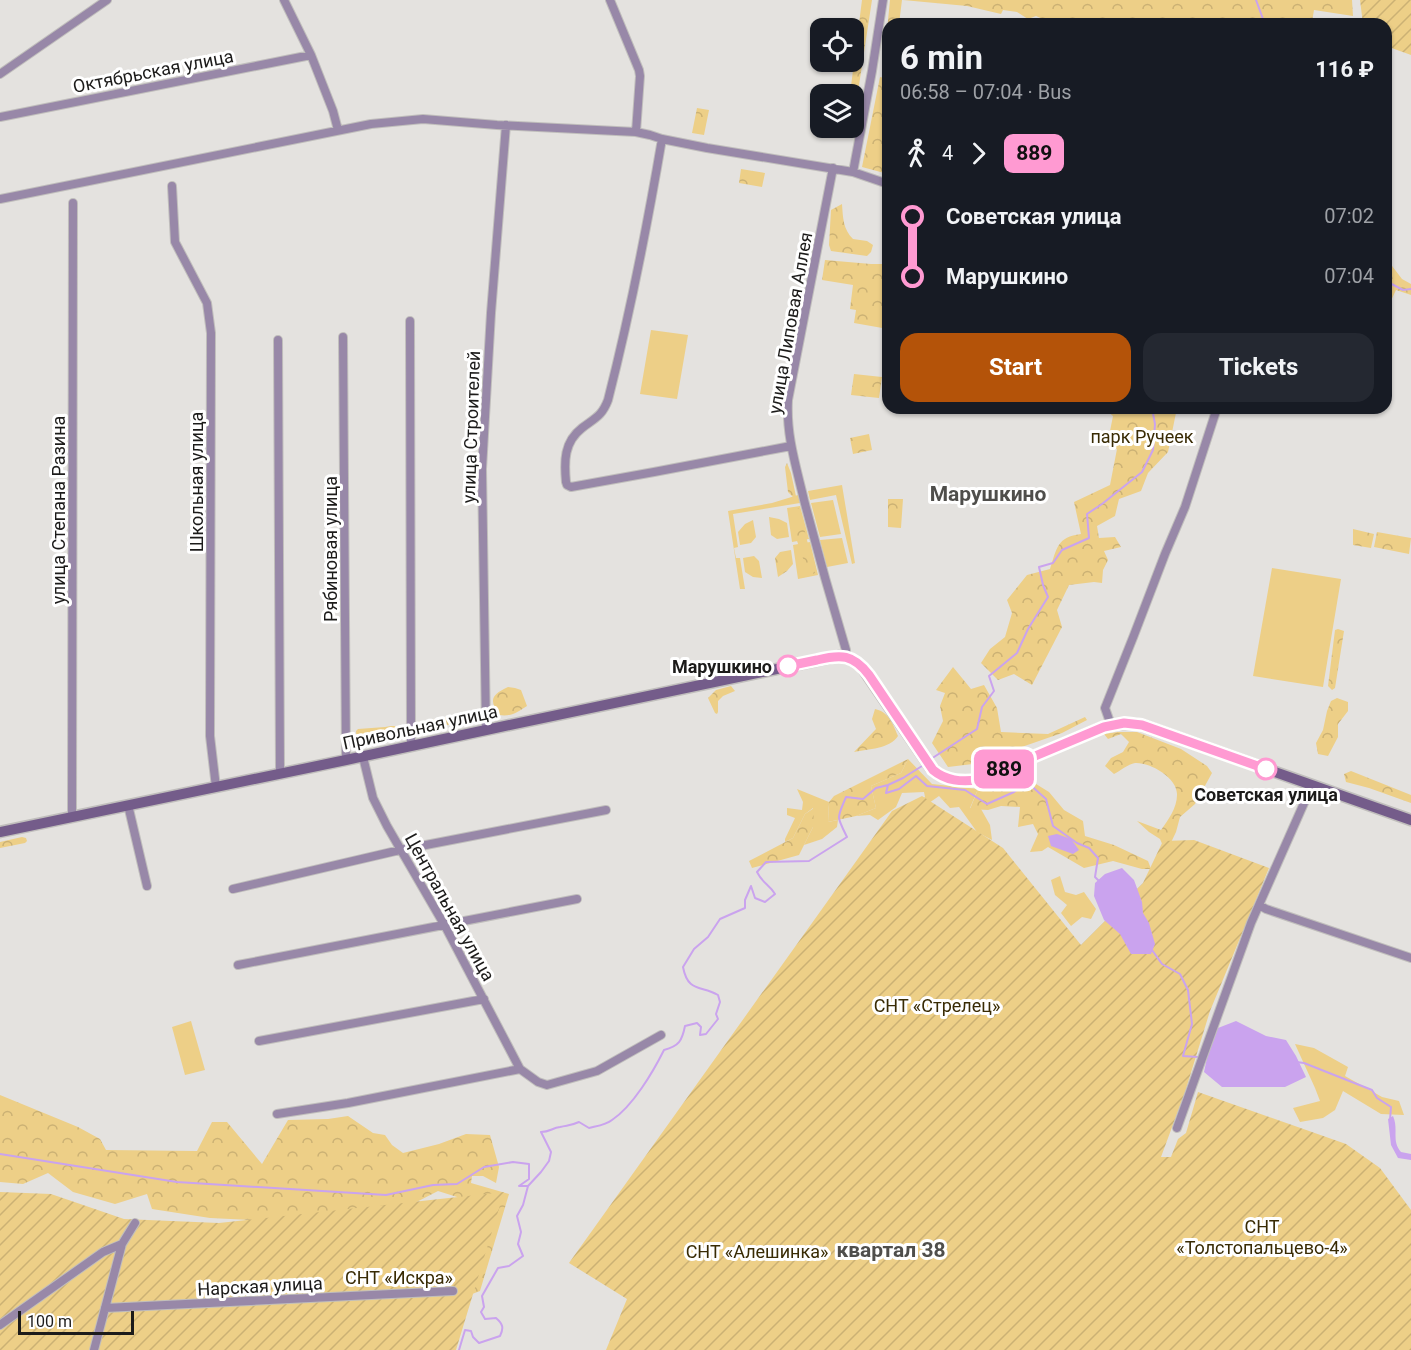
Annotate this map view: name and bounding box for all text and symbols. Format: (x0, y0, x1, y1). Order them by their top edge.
map controls (810, 18, 864, 138)
button: locate (810, 18, 864, 72)
text: 6 min (900, 38, 983, 77)
street label: Октябрьская улица (71, 45, 235, 97)
text: 116 ₽ (1315, 57, 1374, 82)
text: 06:58 – 07:04 · Bus (900, 80, 1072, 104)
button: layers (810, 84, 864, 138)
icon: walk (900, 137, 933, 170)
icon: forward (962, 137, 995, 170)
text: 4 (942, 141, 953, 165)
text: 889 (1016, 141, 1052, 165)
text: Советская улица (946, 204, 1122, 229)
text: 07:02 (1324, 204, 1374, 228)
street label: улица Липовая Аллея (764, 230, 816, 416)
text: Марушкино (946, 264, 1068, 289)
text: 07:04 (1324, 264, 1374, 288)
button: Start (900, 333, 1131, 402)
button: Tickets (1143, 333, 1374, 402)
street label: улица Строителей (458, 350, 484, 504)
street label: Школьная улица (186, 412, 207, 552)
street label: улица Степана Разина (48, 416, 69, 604)
park label: парк Ручеек (1090, 426, 1194, 447)
street label: Рябиновая улица (320, 476, 341, 622)
district label: Марушкино (930, 482, 1046, 506)
marker: Марушкино (777, 655, 799, 677)
place label: Марушкино (672, 656, 772, 677)
street label: Привольная улица (341, 700, 499, 754)
line badge: 889 (970, 750, 1038, 788)
text: 889 (986, 757, 1022, 781)
marker: Советская улица (1255, 758, 1277, 780)
place label: Советская улица (1194, 784, 1338, 805)
street label: Центральная улица (401, 829, 499, 985)
park label: СНТ «Стрелец» (874, 995, 1000, 1016)
park label: СНТ «Толстопальцево-4» (1176, 1216, 1348, 1258)
district label: квартал 38 (836, 1238, 946, 1262)
park label: СНТ «Алешинка» (686, 1241, 828, 1262)
park label: СНТ «Искра» (345, 1267, 453, 1288)
street label: Нарская улица (197, 1272, 323, 1300)
scale bar (18, 1308, 134, 1336)
text: 100 m (27, 1312, 72, 1331)

